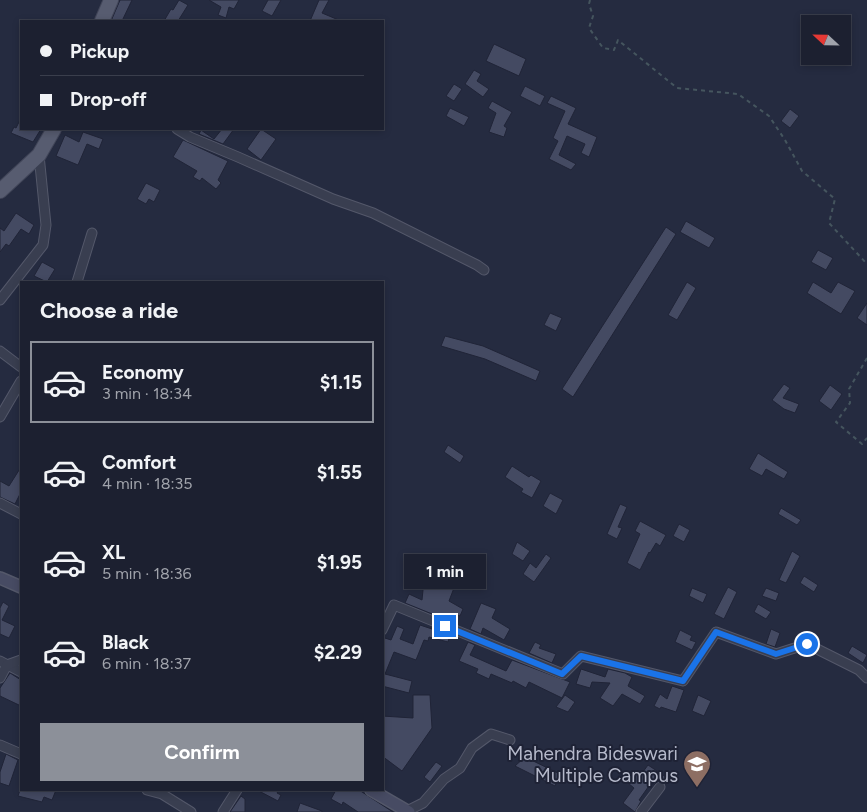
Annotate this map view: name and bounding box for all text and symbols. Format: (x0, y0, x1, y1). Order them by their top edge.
north arrow (801, 15, 851, 65)
map controls (801, 15, 851, 65)
text: Pickup (70, 40, 129, 63)
text: Drop-off (70, 88, 147, 111)
text: Choose a ride (40, 297, 178, 324)
icon: car (42, 360, 87, 405)
text: Economy (102, 361, 184, 384)
text: $1.15 (320, 371, 362, 394)
text: 3 min · 18:34 (102, 384, 192, 403)
icon: car (42, 450, 87, 495)
text: Comfort (102, 451, 177, 474)
text: $1.55 (317, 461, 362, 484)
text: 4 min · 18:35 (102, 474, 193, 493)
icon: car (42, 540, 87, 585)
text: XL (102, 541, 125, 564)
text: $1.95 (317, 551, 362, 574)
callout: 1 min (404, 554, 486, 588)
text: 1 min (426, 562, 464, 581)
text: 5 min · 18:36 (102, 564, 192, 583)
route end (434, 615, 456, 637)
icon: car (42, 630, 87, 675)
text: Black (102, 631, 149, 654)
route start (796, 633, 818, 655)
text: $2.29 (314, 641, 362, 664)
text: 6 min · 18:37 (102, 654, 191, 673)
button: Confirm (40, 723, 364, 781)
place label: Mahendra Bideswari Multiple Campus (507, 742, 678, 787)
school or university icon: Mahendra Bideswari Multiple Campus (682, 749, 712, 788)

